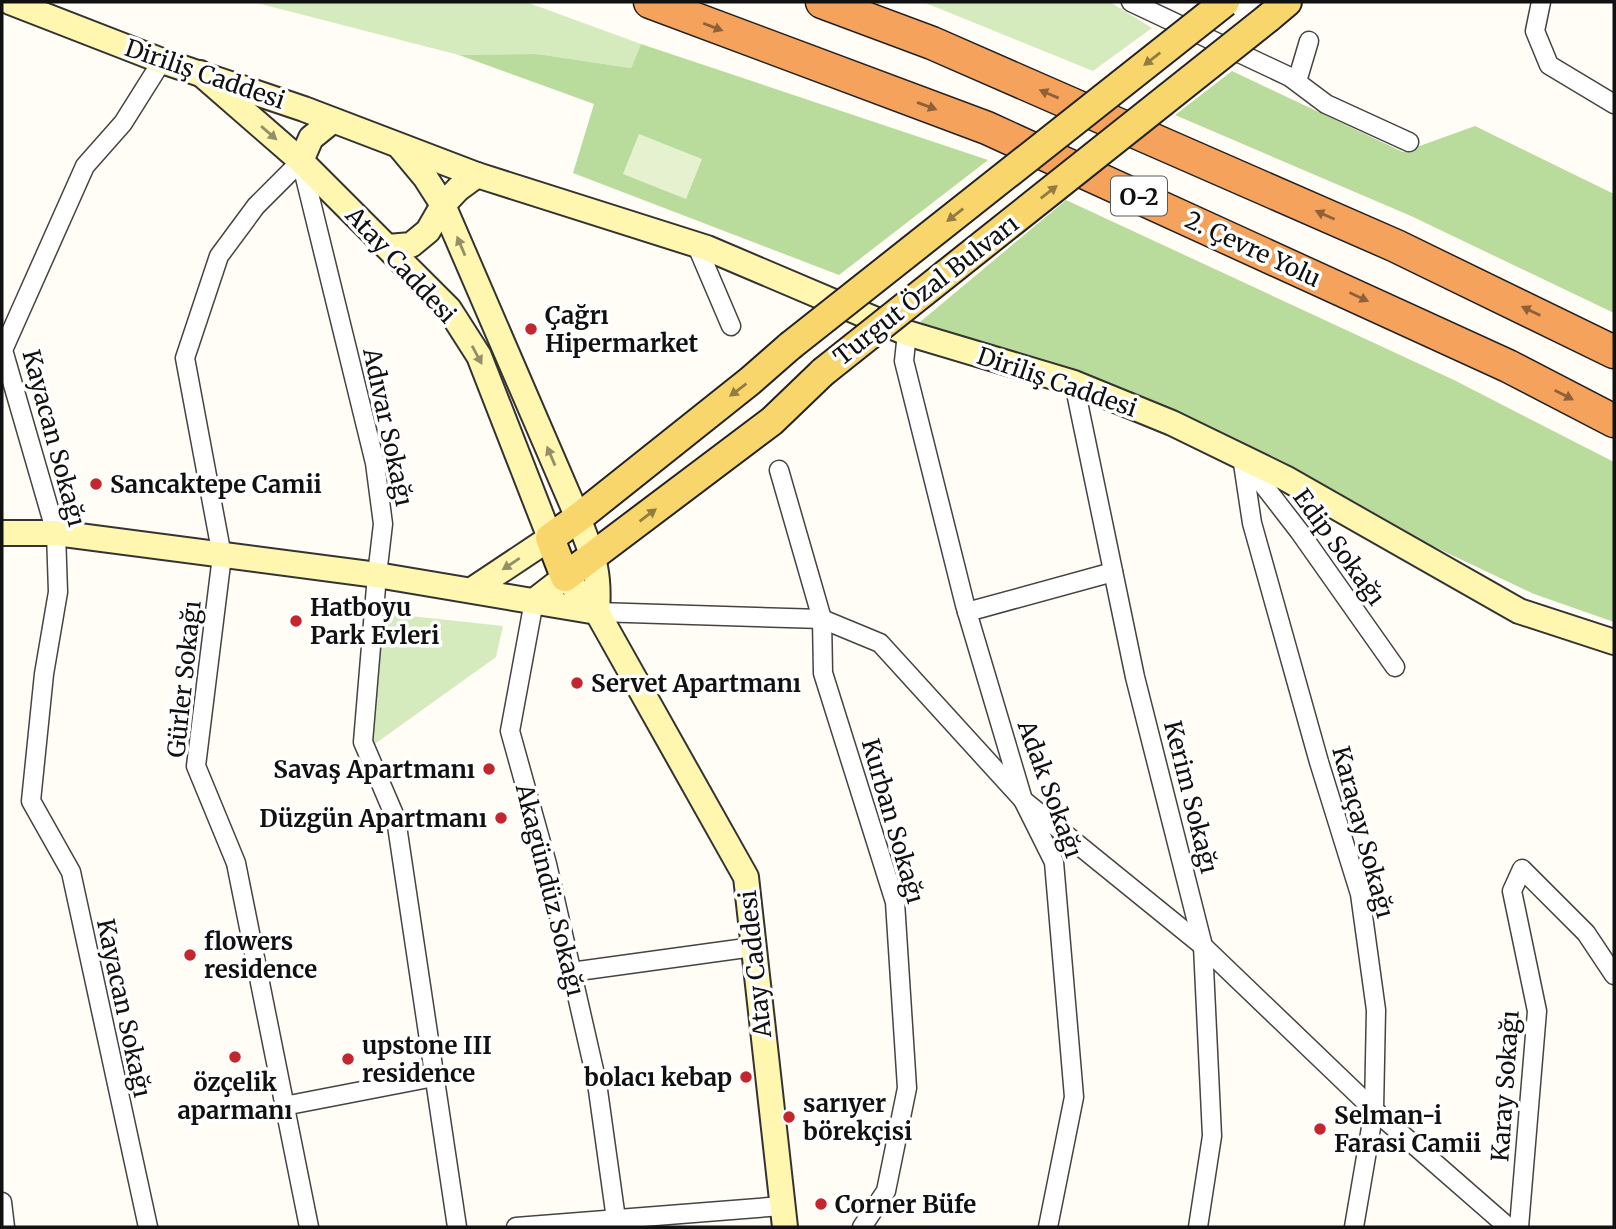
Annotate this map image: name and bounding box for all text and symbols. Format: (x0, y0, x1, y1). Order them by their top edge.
one-way arrow (703, 21, 724, 32)
street label: Diriliş Caddesi (121, 32, 289, 116)
one-way arrow (1144, 52, 1162, 67)
one-way arrow (1039, 88, 1059, 100)
one-way arrow (916, 100, 937, 111)
one-way arrow (260, 125, 277, 140)
road number: O-2 (1111, 176, 1167, 216)
one-way arrow (1040, 185, 1057, 200)
street label: Atay Caddesi (338, 199, 463, 330)
street label: 2. Çevre Yolu (1180, 204, 1326, 294)
street label: Turgut Özal Bulvarı (827, 208, 1025, 372)
one-way arrow (946, 208, 964, 223)
one-way arrow (1314, 209, 1335, 220)
one-way arrow (456, 236, 467, 257)
one-way arrow (1348, 292, 1369, 303)
place label: Çağrı Hipermarket (545, 300, 698, 359)
one-way arrow (1521, 305, 1541, 316)
marker: Çağrı Hipermarket (523, 321, 539, 337)
street label: Diriliş Caddesi (973, 340, 1141, 424)
street label: Adıvar Sokağı (356, 344, 420, 509)
street label: Kayacan Sokağı (16, 346, 93, 530)
one-way arrow (471, 346, 483, 366)
one-way arrow (729, 383, 747, 397)
one-way arrow (1554, 389, 1574, 401)
one-way arrow (545, 445, 556, 466)
place label: Sancaktepe Camii (110, 469, 322, 500)
marker: Sancaktepe Camii (88, 476, 104, 492)
street label: Edip Sokağı (1286, 483, 1392, 612)
one-way arrow (639, 508, 657, 522)
one-way arrow (501, 557, 521, 570)
place label: Hatboyu Park Evleri (310, 592, 439, 651)
street label: Gürler Sokağı (160, 599, 208, 759)
marker: Hatboyu Park Evleri (288, 613, 304, 629)
place label: Servet Apartmanı (591, 668, 801, 699)
marker: Servet Apartmanı (569, 675, 585, 691)
street label: Adak Sokağı (1010, 715, 1089, 862)
street label: Kerim Sokağı (1157, 717, 1225, 877)
street label: Kurban Sokağı (855, 735, 931, 907)
street label: Karaçay Sokağı (1325, 743, 1401, 922)
place label: Savaş Apartmanı (273, 754, 475, 785)
marker: Savaş Apartmanı (481, 761, 497, 777)
street label: Akagündüz Sokağı (508, 780, 591, 1000)
place label: Düzgün Apartmanı (259, 803, 487, 834)
marker: Düzgün Apartmanı (493, 810, 509, 826)
street label: Atay Caddesi (732, 888, 778, 1040)
street label: Kayacan Sokağı (90, 916, 158, 1100)
place label: flowers residence (204, 926, 317, 985)
marker: flowers residence (182, 947, 198, 963)
street label: Karay Sokağı (1484, 1009, 1526, 1163)
place label: upstone III residence (362, 1030, 492, 1089)
marker: özçelik aparmanı (227, 1049, 243, 1065)
marker: upstone III residence (340, 1051, 356, 1067)
place label: bolacı kebap (584, 1062, 732, 1093)
place label: özçelik aparmanı (178, 1067, 292, 1126)
marker: bolacı kebap (738, 1069, 754, 1085)
place label: sarıyer börekçisi (803, 1088, 912, 1147)
place label: Selman-i Farasi Camii (1334, 1100, 1481, 1159)
marker: sarıyer börekçisi (781, 1109, 797, 1125)
marker: Selman-i Farasi Camii (1312, 1121, 1328, 1137)
place label: Corner Büfe (835, 1189, 976, 1220)
marker: Corner Büfe (813, 1196, 829, 1212)

